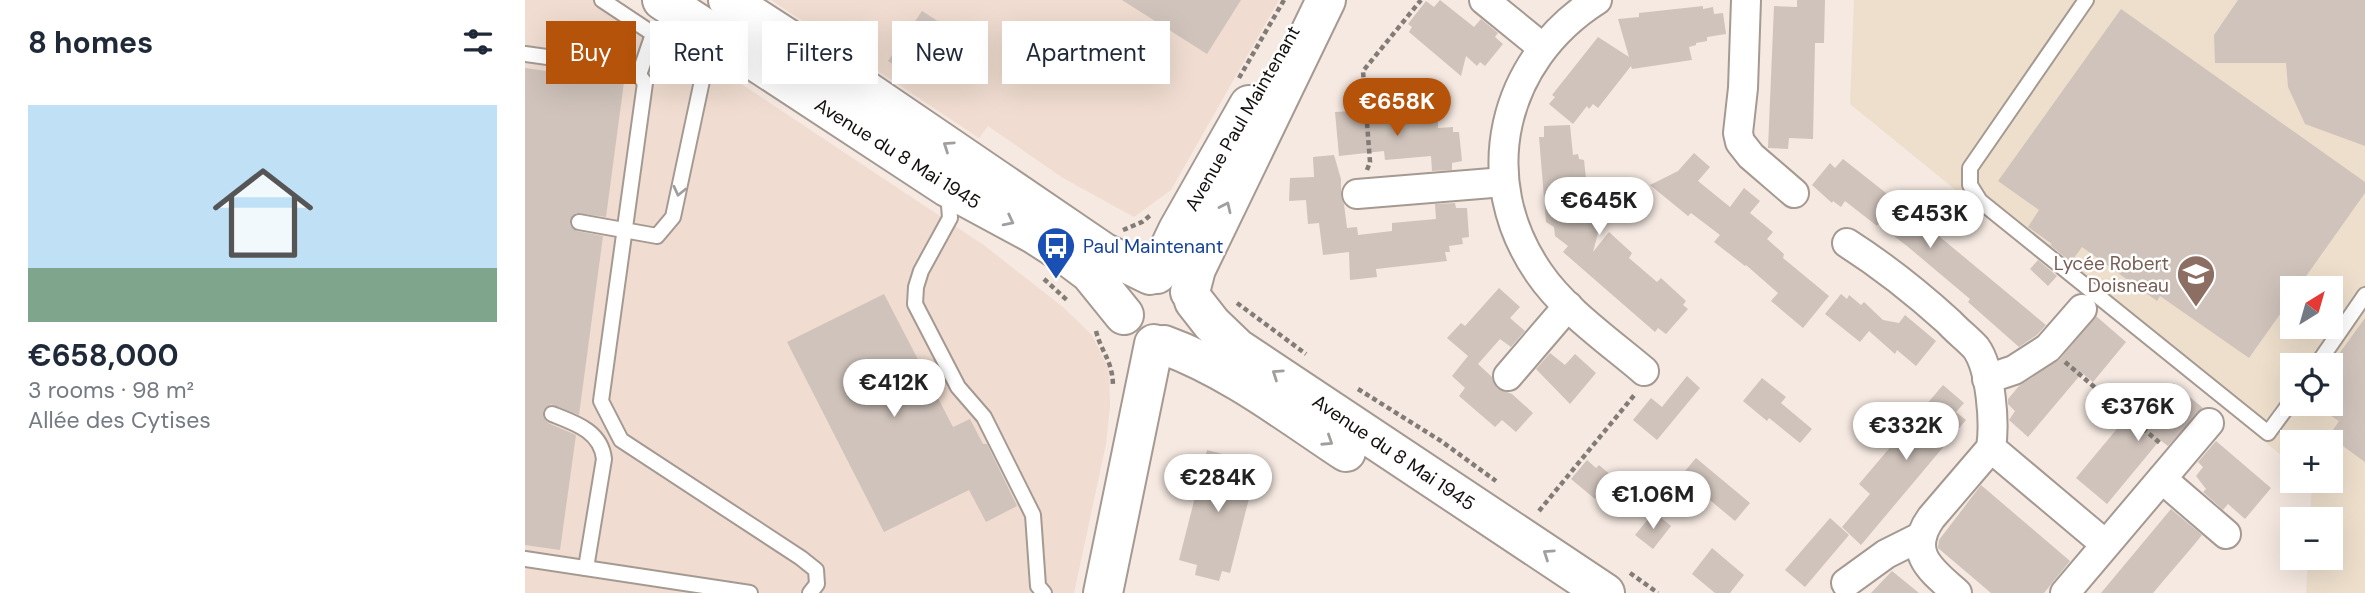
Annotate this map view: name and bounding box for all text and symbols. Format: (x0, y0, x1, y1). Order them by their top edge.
chip: Buy (546, 21, 636, 84)
chip: Rent (650, 21, 748, 84)
chip: Filters (762, 21, 878, 84)
chip: New (892, 21, 988, 84)
chip: Apartment (1002, 21, 1170, 84)
street label: Avenue Paul Maintenant (1179, 21, 1306, 215)
text: 8 homes (28, 23, 153, 62)
icon: filters (459, 23, 497, 61)
pin: €658K (1348, 78, 1446, 138)
text: €658K (1359, 86, 1435, 116)
street label: Avenue du 8 Mai 1945 (810, 92, 985, 215)
one-way arrow (943, 142, 956, 155)
icon: home (200, 150, 326, 276)
pin: €645K (1550, 177, 1648, 237)
one-way arrow (672, 185, 687, 197)
text: €645K (1560, 185, 1638, 215)
pin: €453K (1881, 190, 1979, 250)
text: €453K (1892, 198, 1968, 228)
one-way arrow (1218, 202, 1232, 214)
one-way arrow (1002, 213, 1014, 227)
bus stop icon: Paul Maintenant (1035, 225, 1077, 280)
place label: Paul Maintenant (1083, 234, 1223, 259)
place label: Lycée Robert Doisneau (2054, 251, 2169, 298)
school or university icon: Lycée Robert Doisneau (2175, 253, 2217, 308)
north arrow (2280, 276, 2343, 340)
map controls (2280, 276, 2343, 570)
text: €658,000 (28, 336, 179, 375)
button: locate (2280, 353, 2343, 416)
pin: €412K (845, 360, 943, 419)
text: €412K (859, 367, 929, 397)
one-way arrow (1272, 370, 1285, 383)
text: 3 rooms · 98 m² (28, 375, 194, 405)
pin: €376K (2089, 384, 2187, 443)
street label: Avenue du 8 Mai 1945 (1308, 389, 1480, 516)
text: €376K (2101, 391, 2175, 421)
pin: €332K (1857, 402, 1955, 462)
text: Allée des Cytises (28, 405, 211, 435)
text: €332K (1869, 410, 1943, 440)
button: + (2280, 430, 2343, 493)
one-way arrow (1321, 432, 1334, 445)
pin: €284K (1169, 454, 1267, 514)
text: €284K (1180, 462, 1256, 492)
pin: €1.06M (1596, 472, 1710, 531)
text: €1.06M (1612, 479, 1694, 509)
button: − (2280, 507, 2343, 570)
one-way arrow (1543, 550, 1556, 563)

